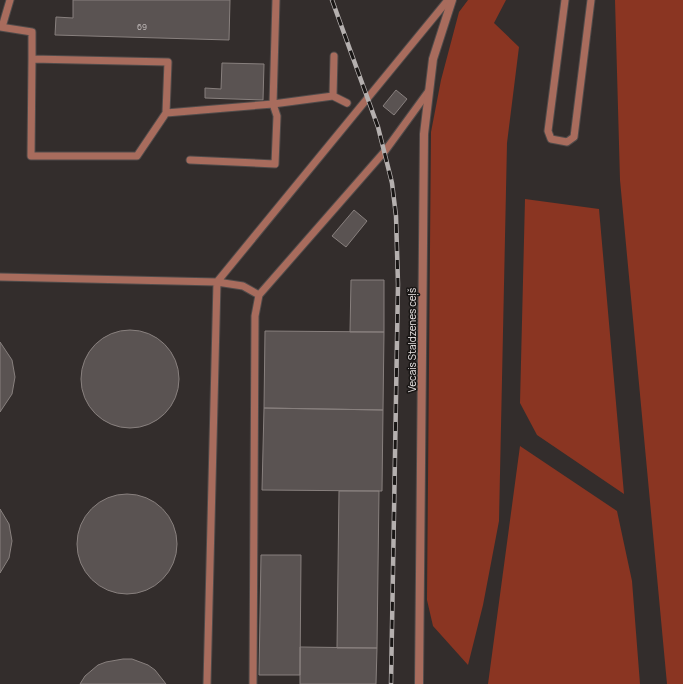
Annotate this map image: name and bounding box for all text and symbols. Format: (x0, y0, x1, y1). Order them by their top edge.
house number: 69 (137, 21, 147, 32)
street label: Vecais Staldzenes ceļš (405, 288, 419, 392)

